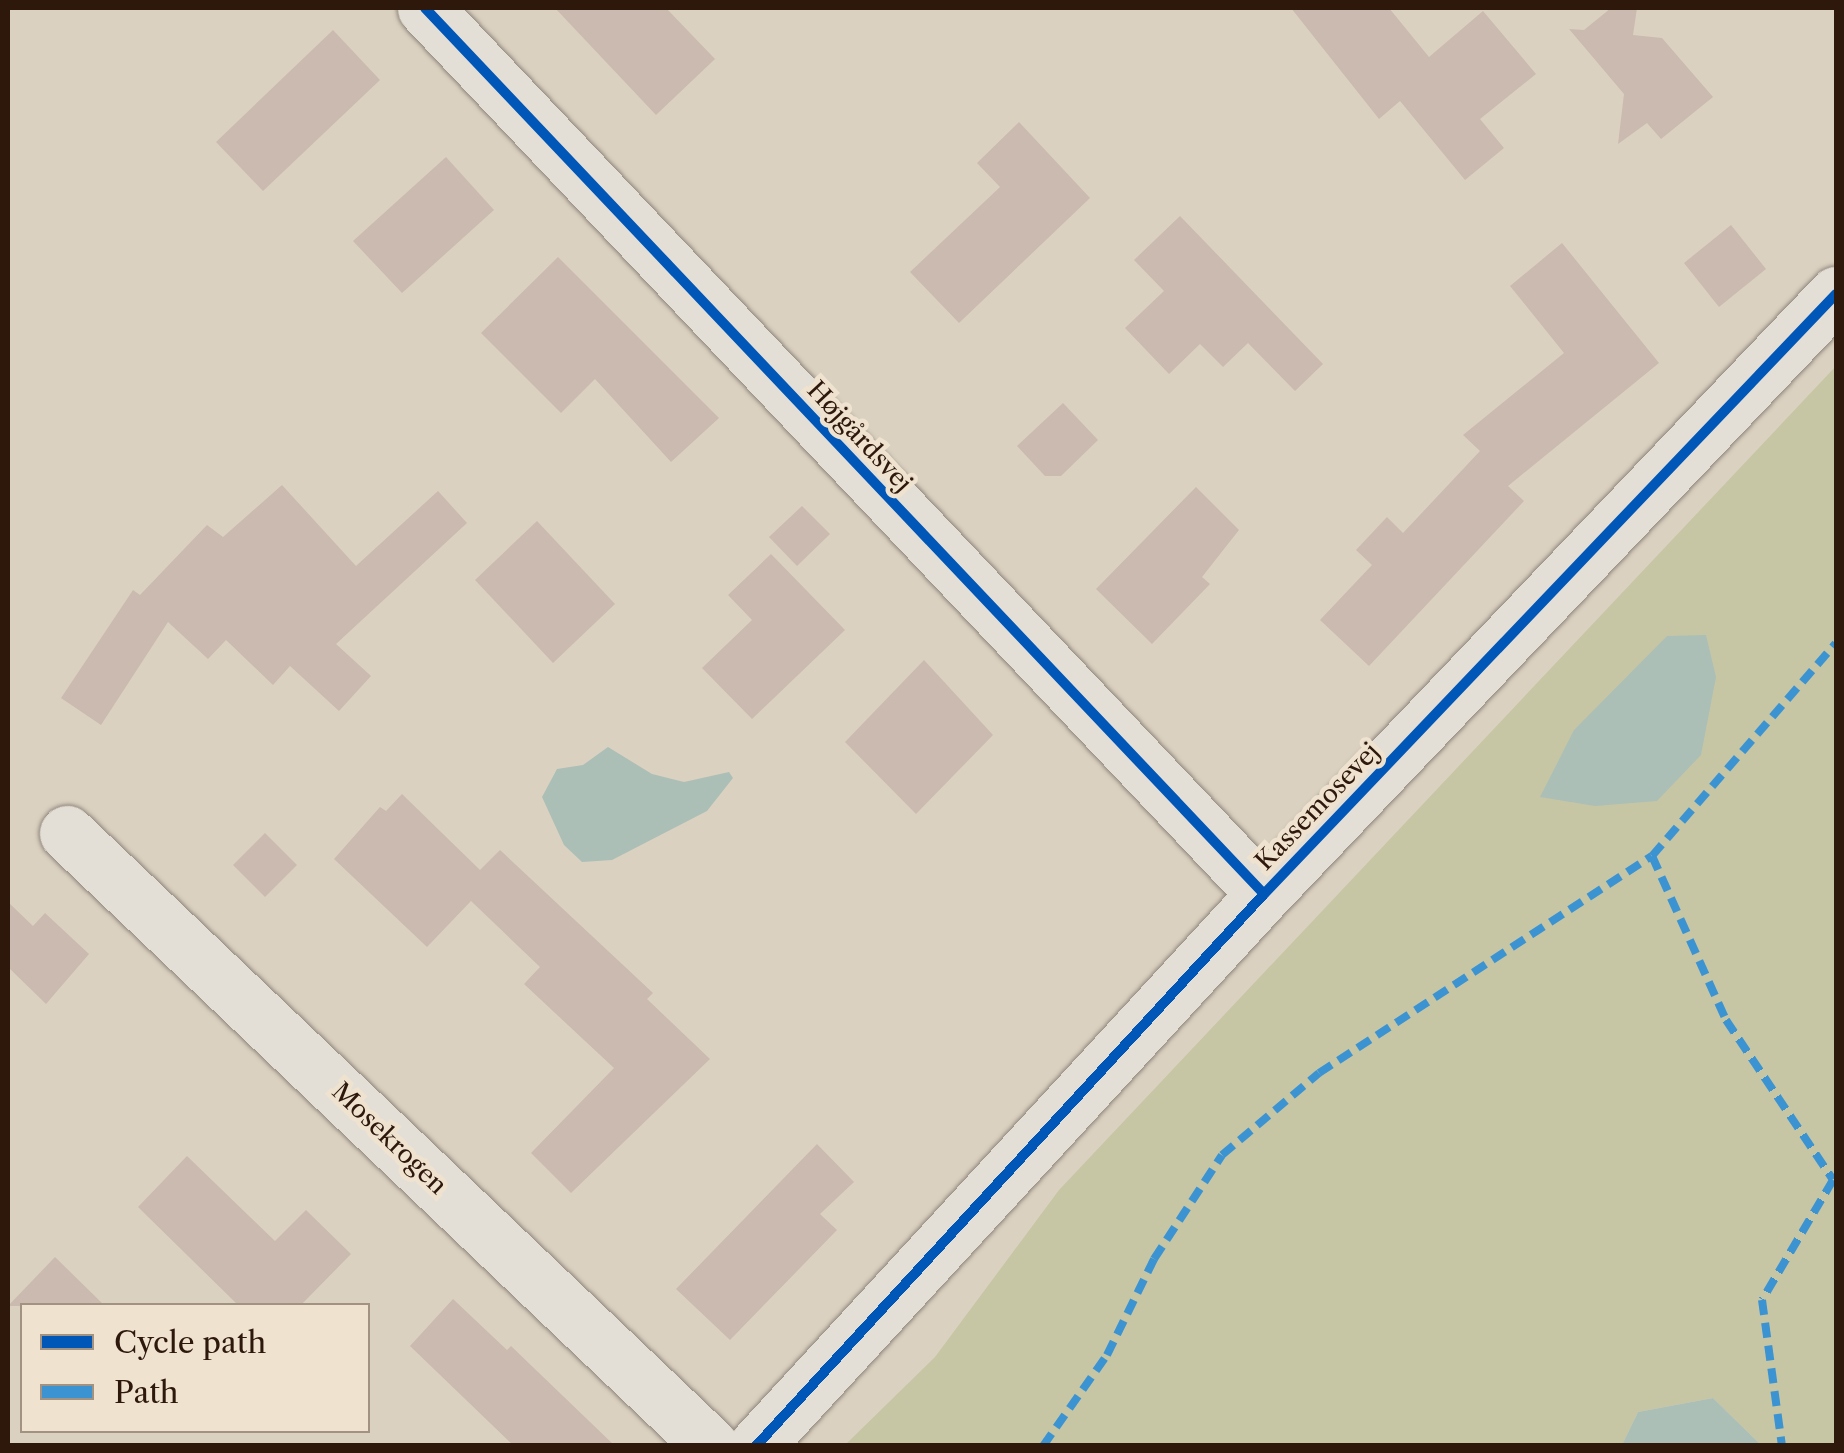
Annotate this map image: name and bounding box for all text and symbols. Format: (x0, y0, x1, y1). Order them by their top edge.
street label: Højgårdsvej (800, 376, 918, 498)
street label: Kassemosevej (1250, 737, 1386, 877)
street label: Mosekrogen (326, 1077, 452, 1201)
legend (20, 1303, 370, 1433)
text: Cycle path (114, 1324, 266, 1361)
text: Path (114, 1374, 179, 1411)

